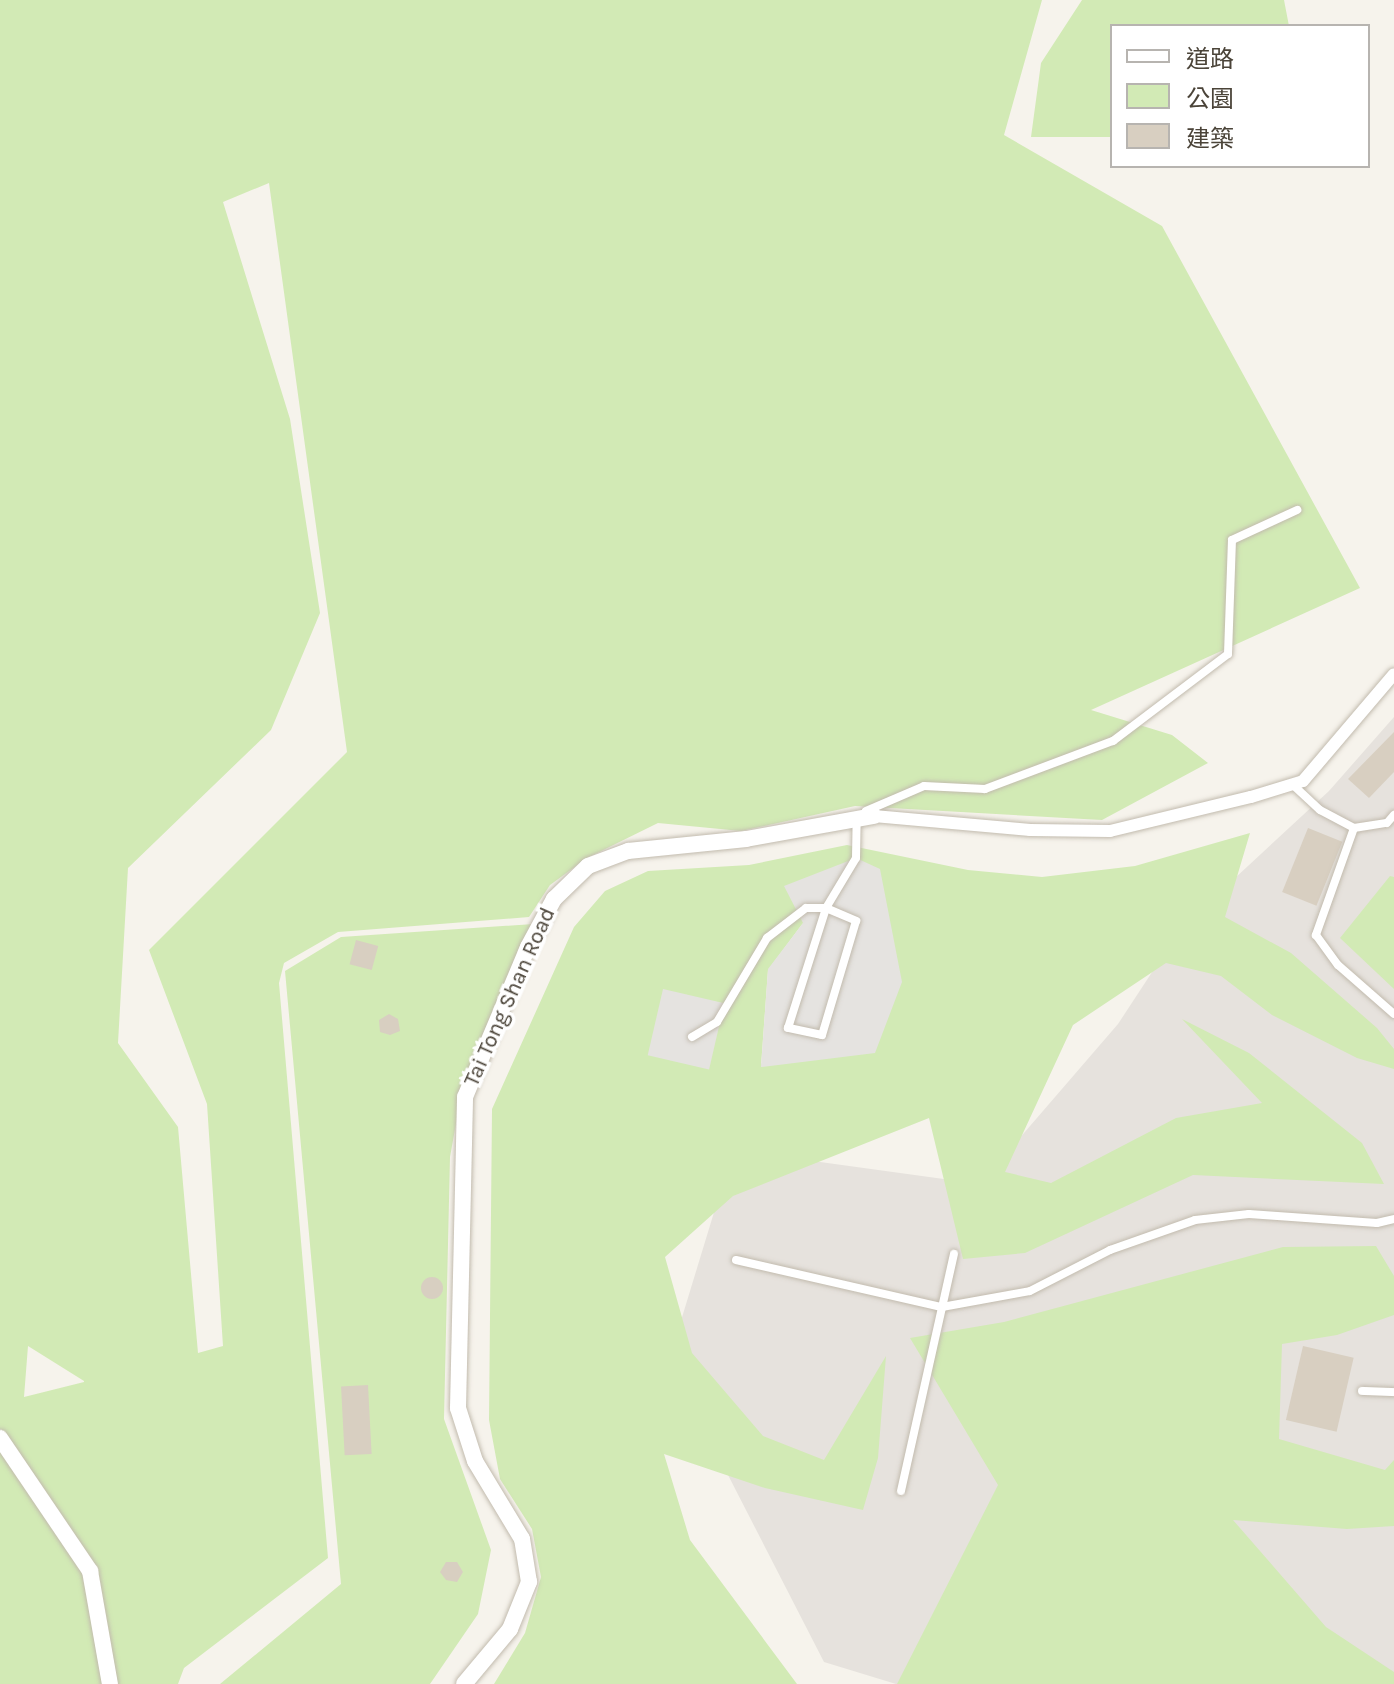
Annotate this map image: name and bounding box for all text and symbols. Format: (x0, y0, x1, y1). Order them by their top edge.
legend (1110, 24, 1370, 168)
text: 道路 (1186, 45, 1234, 73)
text: 公園 (1186, 85, 1234, 113)
text: 建築 (1186, 125, 1234, 153)
street label: Tai Tong Shan Road (459, 903, 561, 1091)

